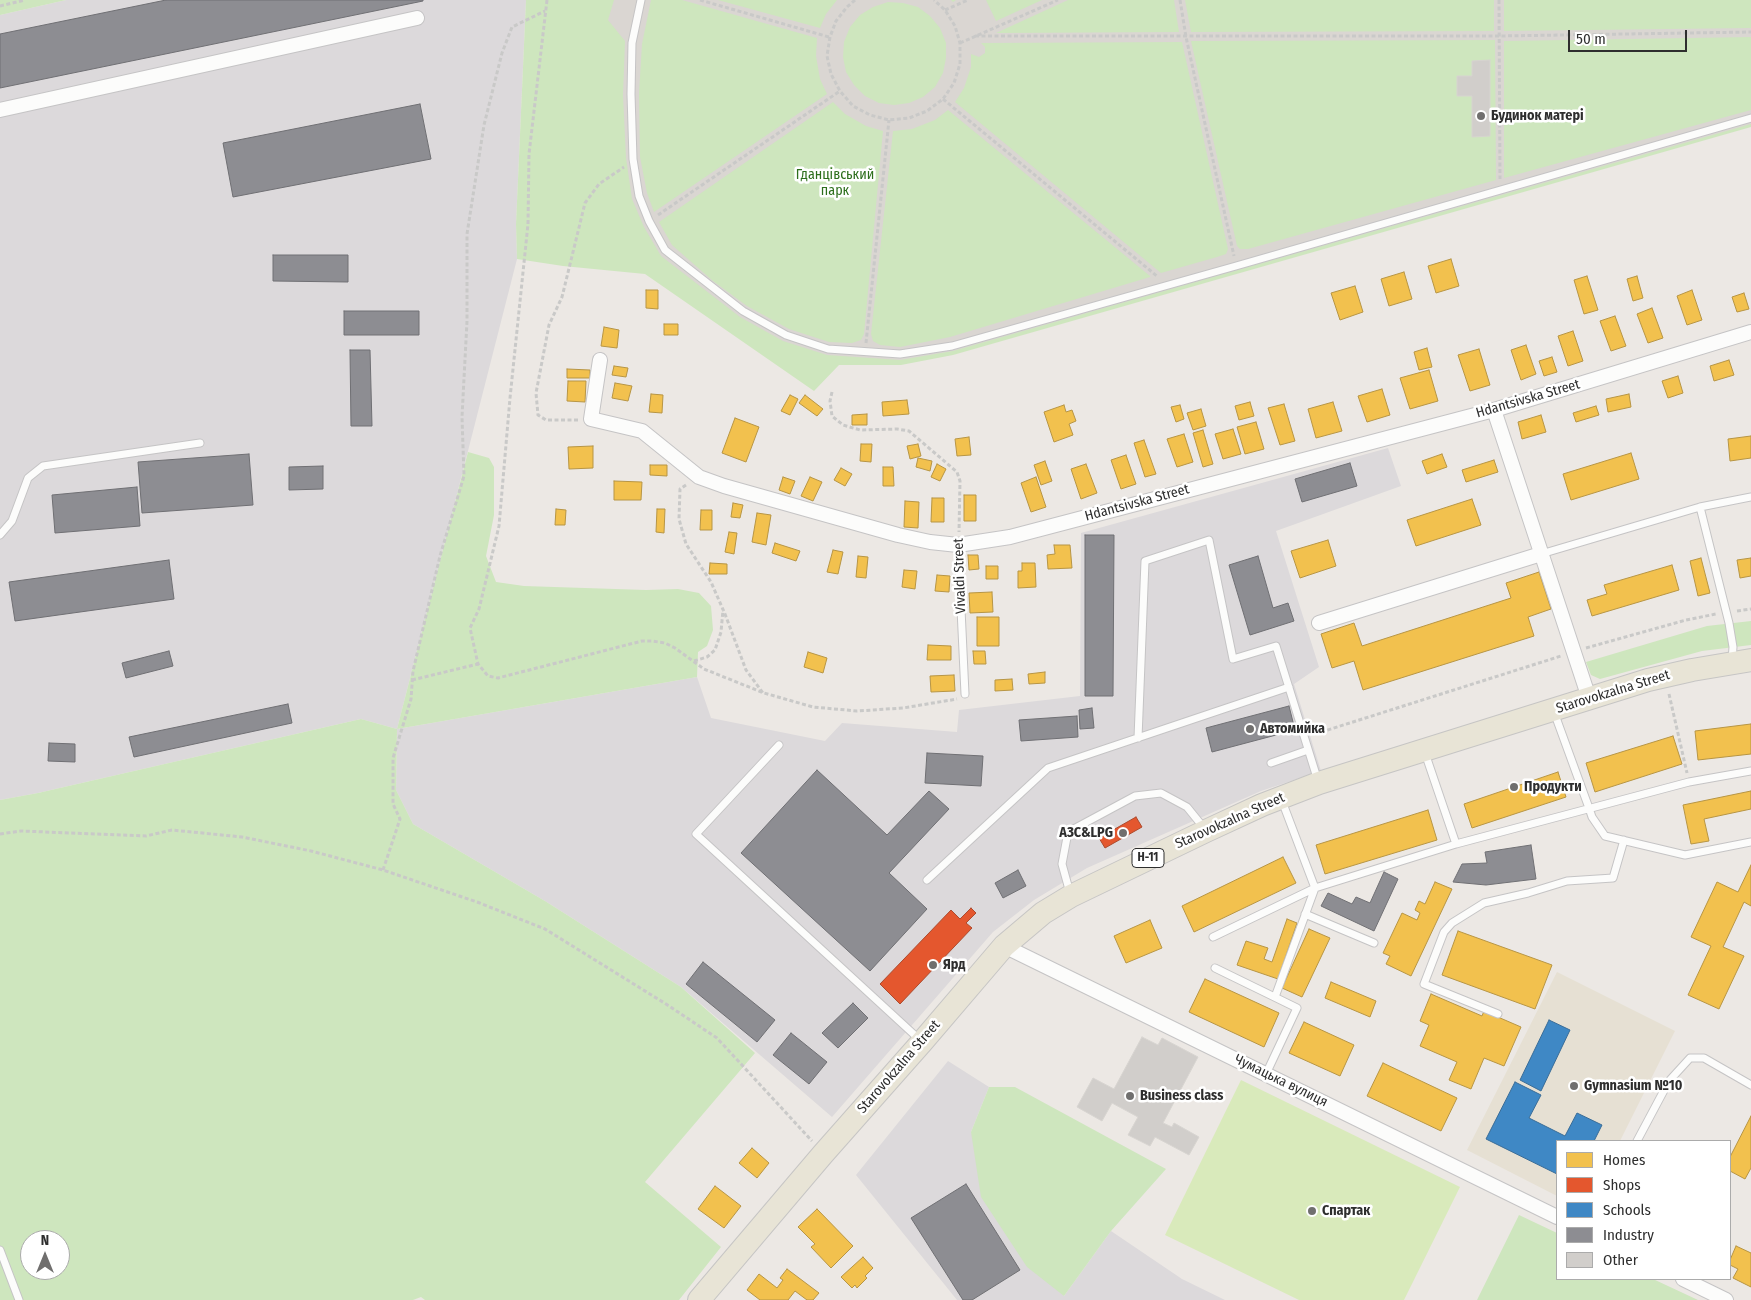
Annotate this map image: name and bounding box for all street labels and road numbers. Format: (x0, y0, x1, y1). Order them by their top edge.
street label: Hdantsivska Street (1474, 376, 1582, 422)
street label: Hdantsivska Street (1083, 481, 1191, 525)
street label: Vivaldi Street (950, 538, 970, 614)
street label: Starovokzalna Street (1554, 667, 1672, 717)
street label: Starovokzalna Street (1173, 789, 1287, 853)
road number: Н-11 (1132, 848, 1164, 868)
street label: Starovokzalna Street (854, 1017, 944, 1117)
street label: Чумацька вулиця (1232, 1051, 1330, 1111)

